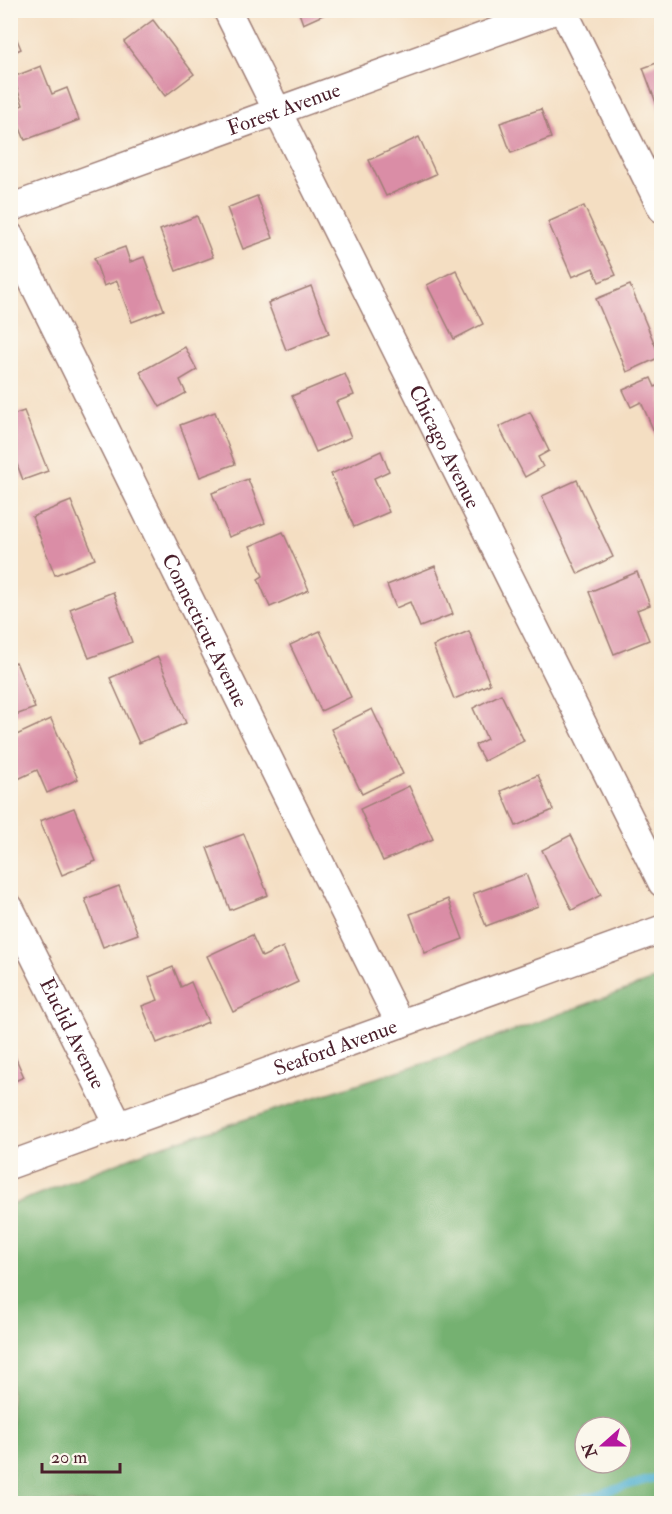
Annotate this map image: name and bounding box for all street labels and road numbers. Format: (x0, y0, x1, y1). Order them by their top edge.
street label: Forest Avenue (223, 76, 344, 142)
street label: Chicago Avenue (402, 381, 486, 514)
street label: Connecticut Avenue (155, 549, 254, 712)
street label: Euclid Avenue (33, 973, 111, 1094)
street label: Seaford Avenue (270, 1013, 401, 1082)

